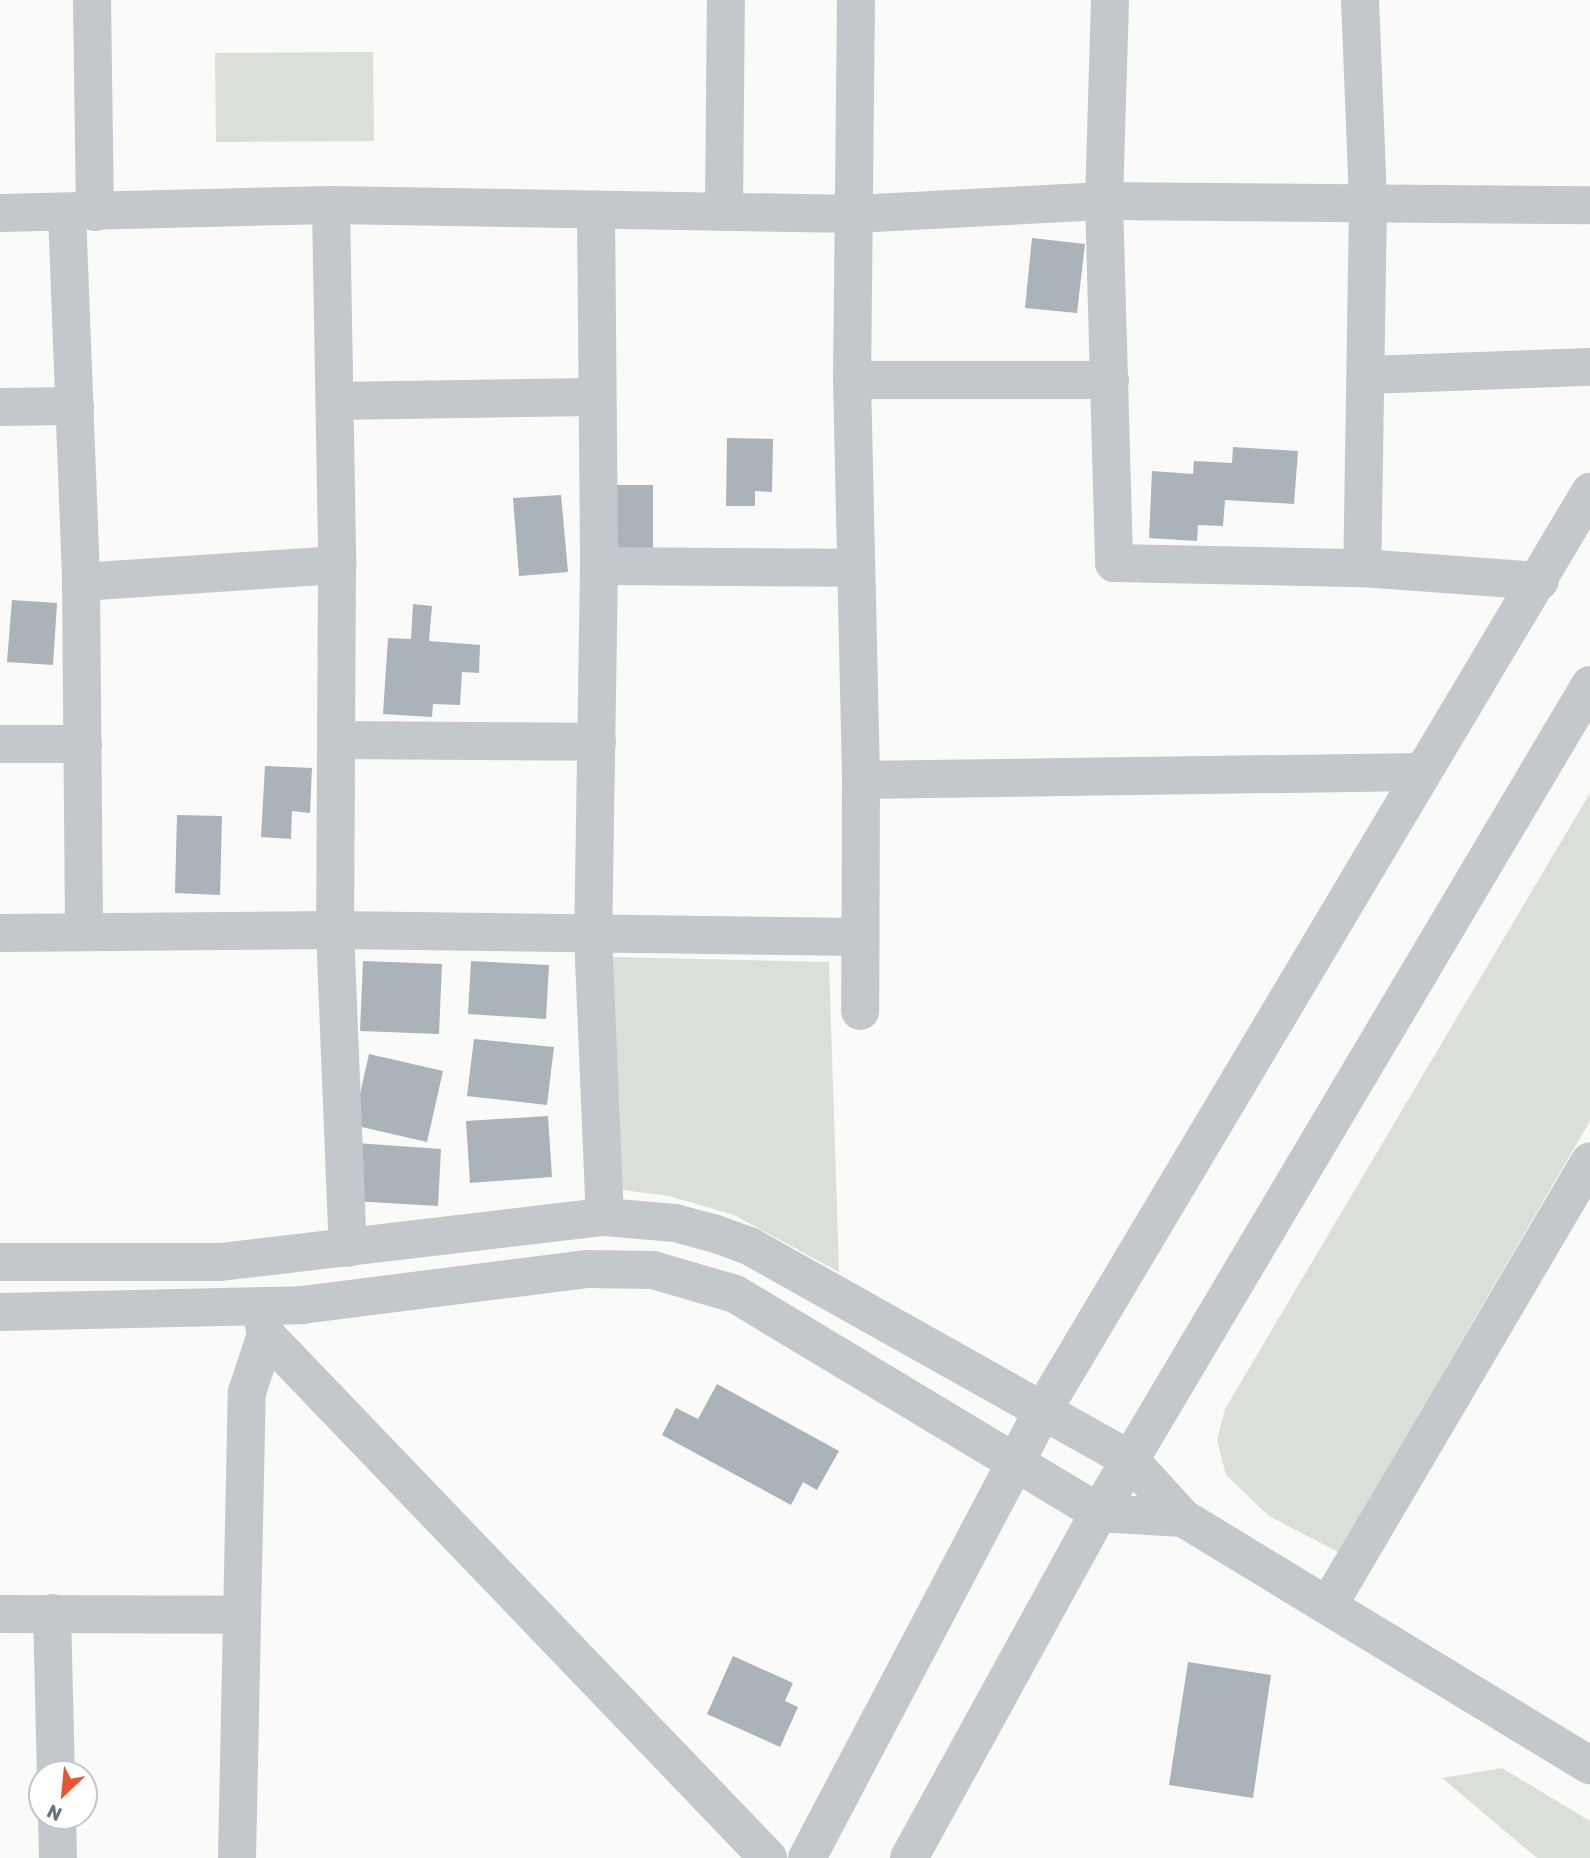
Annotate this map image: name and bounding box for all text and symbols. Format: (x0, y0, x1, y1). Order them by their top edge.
north arrow (28, 1760, 98, 1830)
text: N (43, 1799, 66, 1826)

